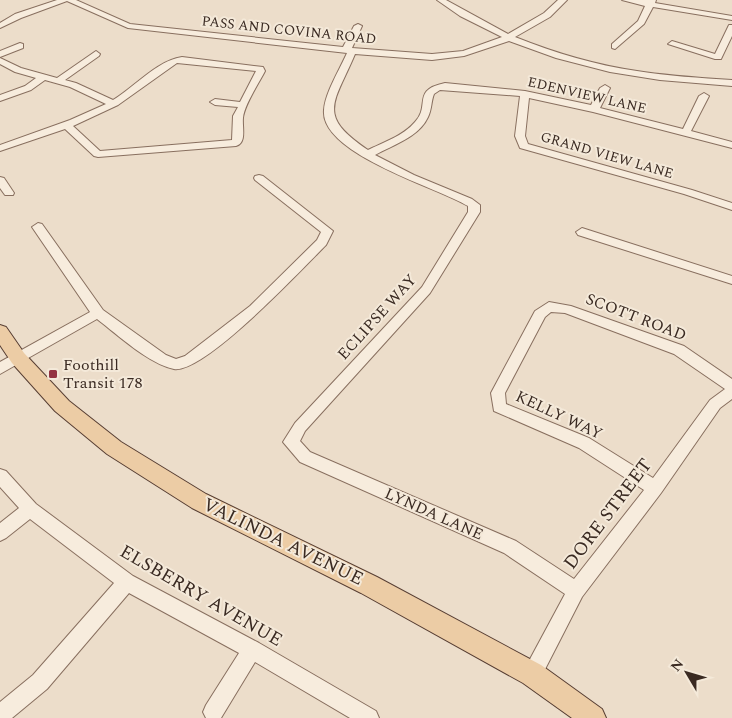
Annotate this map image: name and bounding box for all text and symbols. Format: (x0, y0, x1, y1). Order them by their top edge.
street label: PASS AND COVINA ROAD (201, 10, 377, 50)
street label: EDENVIEW LANE (525, 71, 649, 119)
street label: GRAND VIEW LANE (538, 126, 676, 184)
street label: ECLIPSE WAY (332, 269, 422, 365)
street label: SCOTT ROAD (582, 287, 690, 347)
place label: Foothill Transit 178 (63, 353, 143, 395)
marker: Foothill Transit 178 (47, 368, 59, 380)
street label: KELLY WAY (511, 384, 607, 446)
street label: DORE STREET (556, 452, 660, 576)
street label: LYNDA LANE (381, 482, 487, 546)
street label: VALINDA AVENUE (198, 490, 368, 594)
street label: ELSBERRY AVENUE (114, 537, 288, 655)
north arrow (662, 648, 712, 698)
text: N (665, 654, 689, 676)

